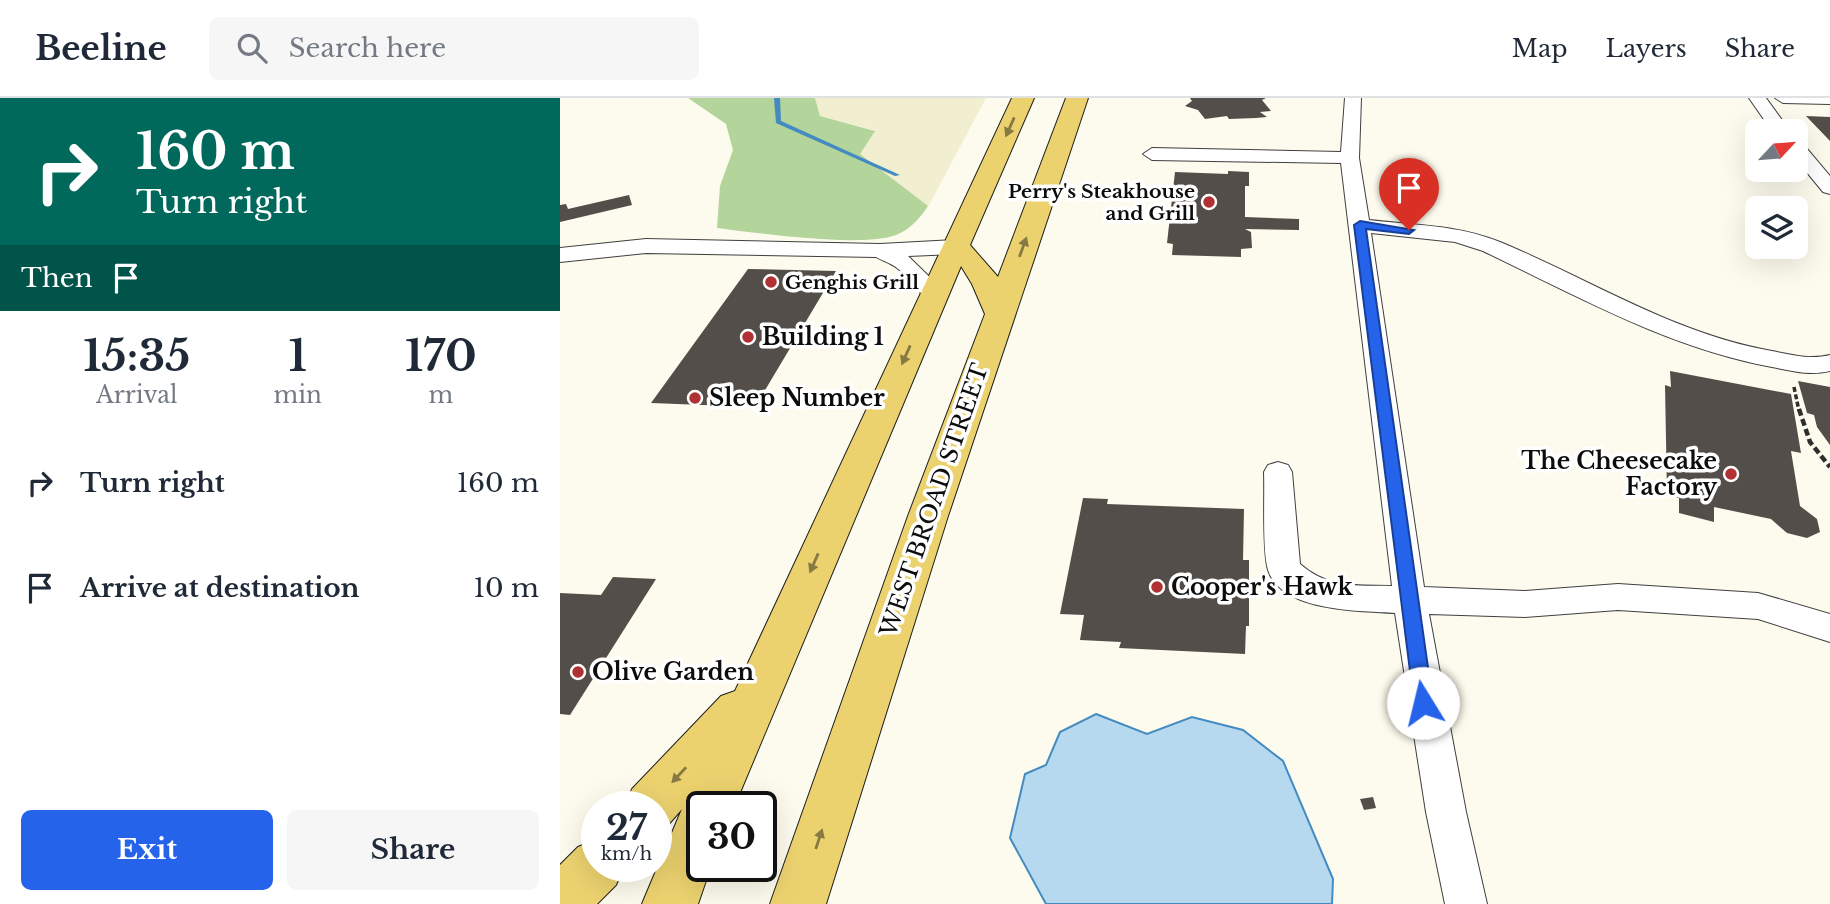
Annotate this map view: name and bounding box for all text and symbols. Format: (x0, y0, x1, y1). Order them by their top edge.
search box (209, 17, 699, 80)
text: Beeline (35, 28, 167, 69)
icon: search (233, 29, 271, 67)
text: Search here (289, 32, 446, 64)
text: Map (1512, 34, 1568, 63)
text: Layers (1606, 34, 1687, 63)
text: Share (1725, 34, 1795, 63)
one-way arrow (1004, 117, 1016, 137)
north arrow (1745, 119, 1808, 182)
map controls (1745, 119, 1808, 259)
text: 160 m (136, 121, 295, 182)
icon: right (21, 126, 112, 217)
pin (1379, 158, 1439, 230)
icon: arrive (1390, 169, 1428, 207)
place label: Perry's Steakhouse and Grill (1008, 180, 1195, 225)
text: Turn right (136, 182, 307, 222)
marker: Perry's Steakhouse and Grill (1201, 194, 1217, 210)
button: layers (1745, 196, 1808, 259)
one-way arrow (1017, 237, 1028, 258)
icon: arrive (107, 259, 145, 297)
text: Then (21, 262, 93, 294)
place label: Genghis Grill (785, 271, 919, 294)
marker: Genghis Grill (763, 274, 779, 290)
place label: Building 1 (762, 323, 884, 351)
marker: Building 1 (740, 329, 756, 345)
text: 15:35 (83, 330, 190, 382)
text: 1 (288, 330, 307, 382)
text: 170 (405, 330, 477, 382)
one-way arrow (900, 345, 912, 365)
street label: WEST BROAD STREET (874, 359, 994, 641)
text: Arrival (96, 381, 177, 409)
text: min (273, 381, 322, 409)
text: m (429, 381, 453, 409)
place label: Sleep Number (709, 384, 885, 412)
marker: Sleep Number (687, 390, 703, 406)
place label: The Cheesecake Factory (1521, 447, 1718, 501)
icon: right (21, 464, 59, 502)
marker: The Cheesecake Factory (1723, 466, 1739, 482)
text: Turn right (80, 467, 225, 499)
text: 160 m (457, 467, 539, 499)
one-way arrow (808, 553, 820, 573)
icon: arrive (21, 569, 59, 607)
text: Arrive at destination (80, 572, 360, 604)
text: 10 m (473, 572, 539, 604)
place label: Cooper's Hawk (1171, 573, 1353, 601)
marker: Cooper's Hawk (1149, 579, 1165, 595)
place label: Olive Garden (592, 658, 754, 686)
marker: Olive Garden (570, 664, 586, 680)
position arrow (1386, 666, 1460, 740)
one-way arrow (672, 766, 688, 783)
speed limit sign: 30 (686, 791, 777, 882)
text: 27 (606, 806, 647, 849)
button: Exit (21, 810, 273, 890)
button: Share (287, 810, 539, 890)
one-way arrow (815, 828, 825, 849)
text: km/h (601, 843, 652, 865)

